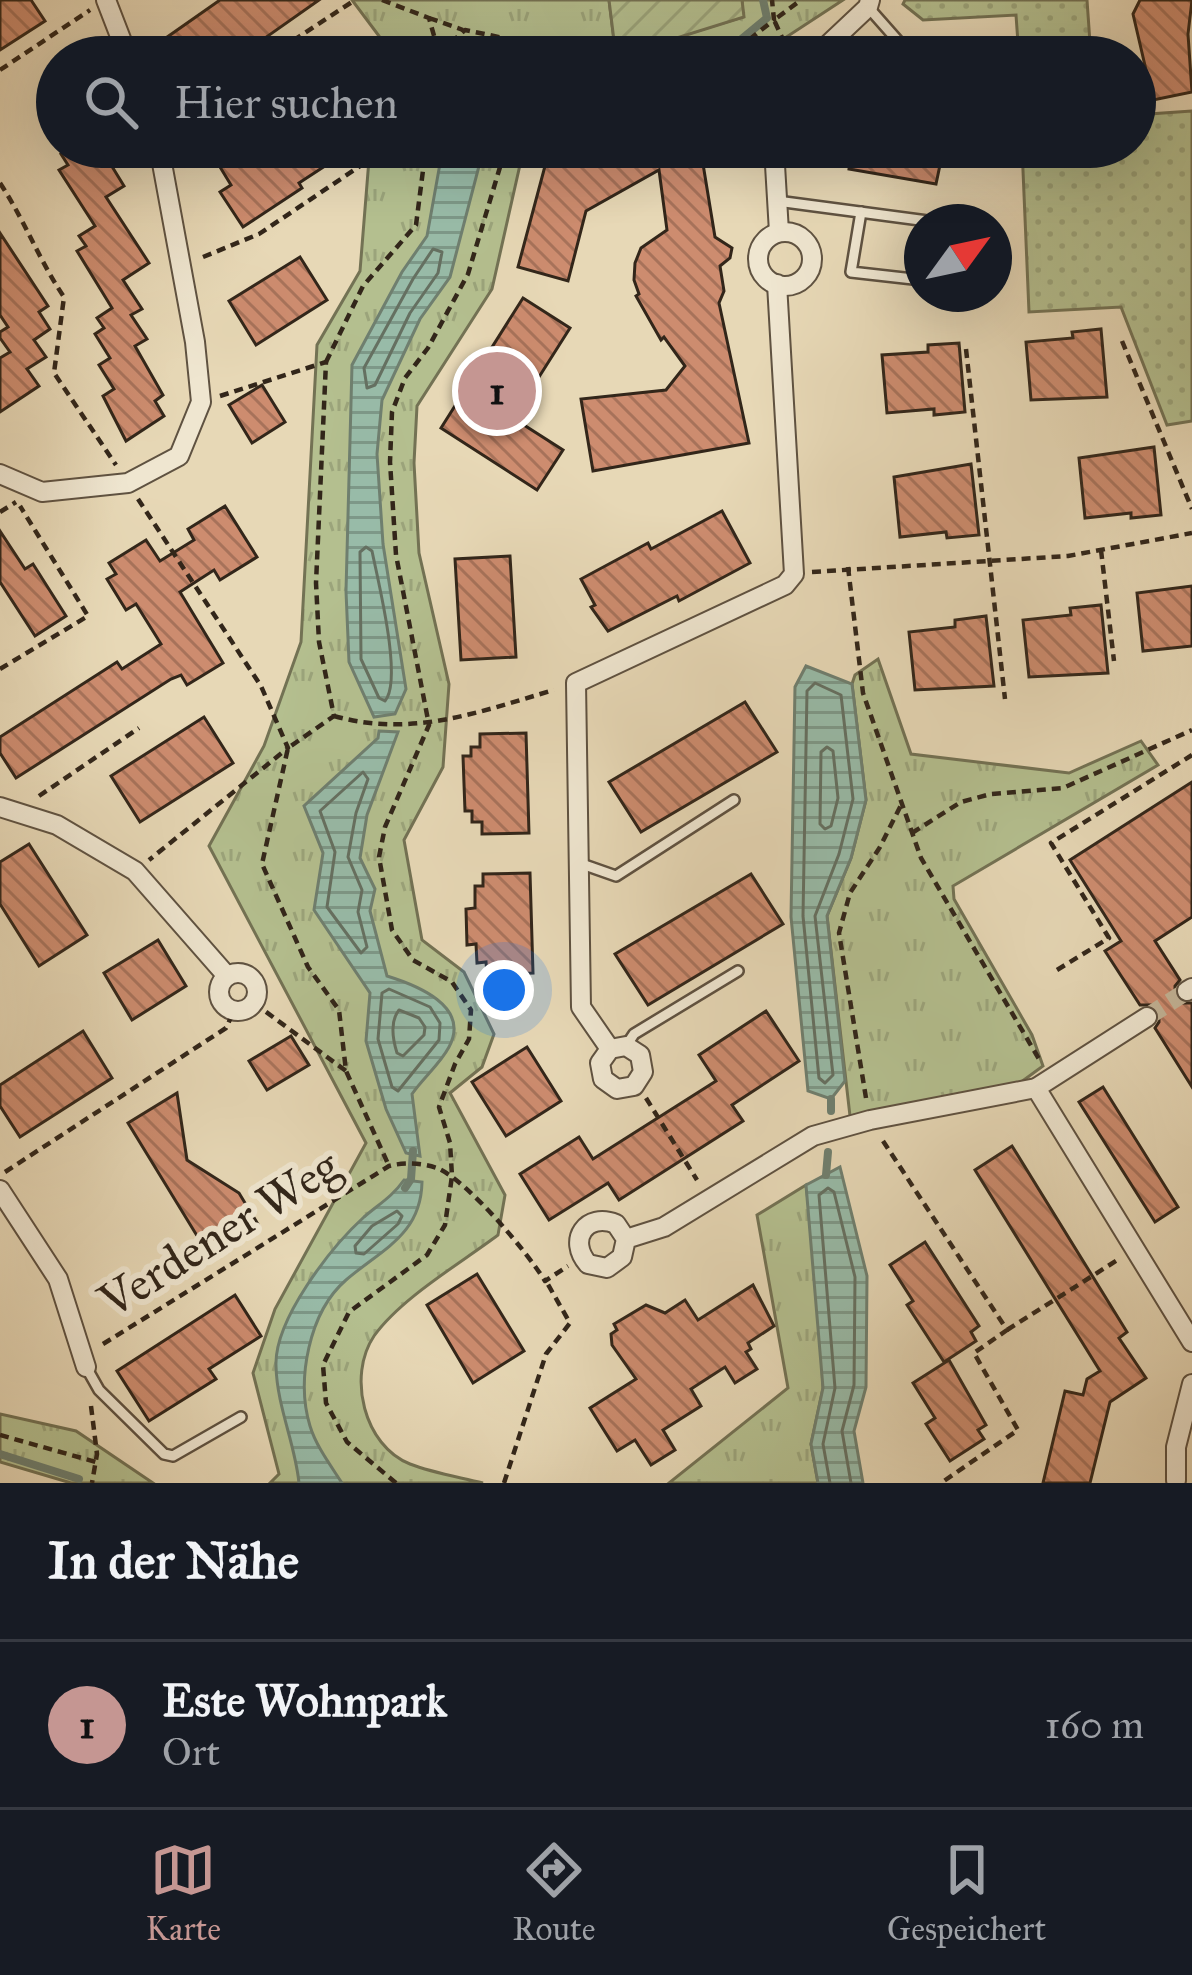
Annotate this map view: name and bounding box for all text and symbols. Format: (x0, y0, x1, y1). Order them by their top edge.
search box (36, 36, 1156, 168)
icon: search (78, 69, 144, 135)
text: Hier suchen (174, 75, 398, 130)
north arrow (904, 204, 1012, 312)
pin: 1 (458, 346, 536, 436)
your location (474, 960, 534, 1020)
street label: Verdener Weg (87, 1136, 351, 1331)
text: In der Nähe (48, 1530, 299, 1592)
text: Este Wohnpark (162, 1673, 447, 1728)
text: 1 (79, 1701, 95, 1749)
text: 160 m (1045, 1701, 1144, 1749)
text: Ort (162, 1728, 220, 1776)
tab: Karte (146, 1837, 221, 1949)
tab: Route (513, 1837, 595, 1949)
tab: Gespeichert (887, 1837, 1046, 1949)

